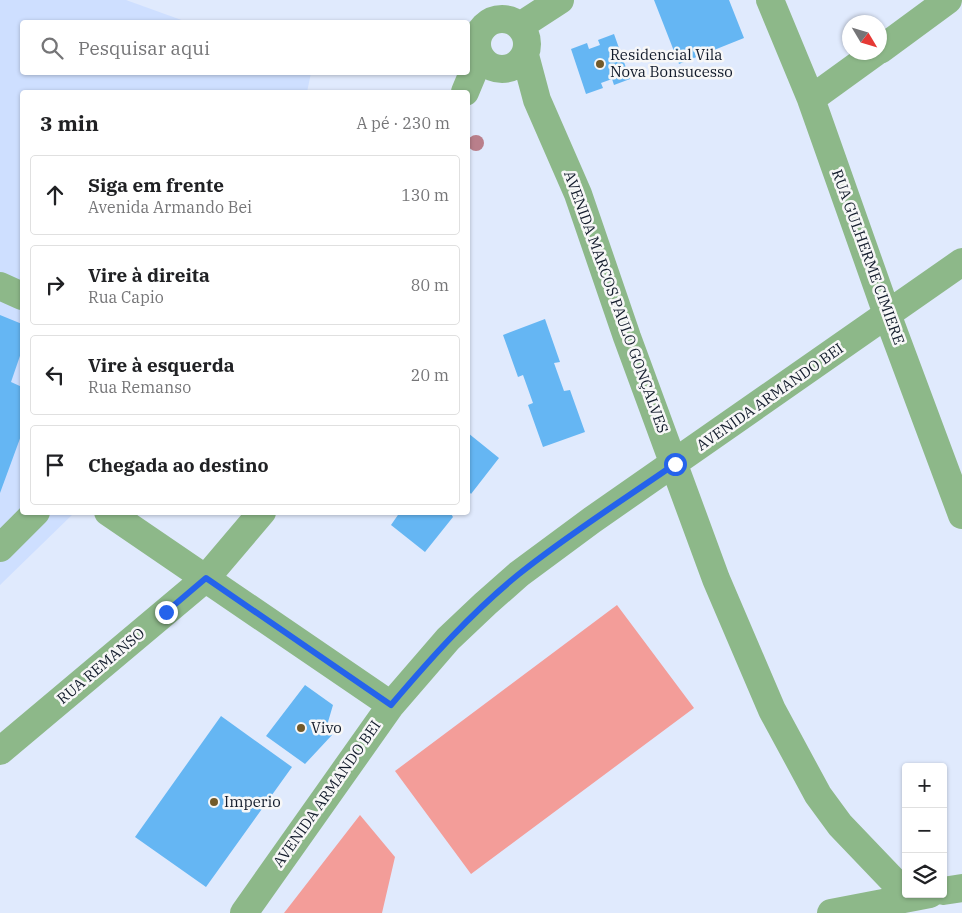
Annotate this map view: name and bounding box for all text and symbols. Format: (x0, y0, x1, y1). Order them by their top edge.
north arrow (842, 15, 887, 60)
search box (20, 20, 470, 75)
icon: search (38, 34, 66, 62)
text: Pesquisar aqui (78, 36, 210, 60)
place label: Residencial Vila Nova Bonsucesso (610, 45, 733, 81)
marker: Residencial Vila Nova Bonsucesso (594, 58, 606, 70)
text: 3 min (40, 109, 99, 137)
text: A pé · 230 m (356, 113, 450, 133)
street label: RUA GULHERME CIMIERE (828, 167, 909, 347)
street label: AVENIDA MARCOS PAULO GONÇALVES (560, 168, 673, 436)
text: Siga em frente (88, 173, 224, 197)
icon: ahead (41, 181, 69, 209)
text: 130 m (401, 185, 449, 205)
text: Avenida Armando Bei (88, 197, 252, 217)
text: Vire à direita (88, 263, 210, 287)
icon: right (41, 271, 69, 299)
text: 80 m (411, 275, 449, 295)
text: Rua Capio (88, 287, 164, 307)
street label: AVENIDA ARMANDO BEI (693, 339, 847, 455)
text: Vire à esquerda (88, 353, 235, 377)
icon: left (41, 361, 69, 389)
text: 20 m (411, 365, 449, 385)
text: Rua Remanso (88, 377, 191, 397)
icon: arrive (41, 451, 69, 479)
text: Chegada ao destino (88, 453, 269, 477)
route start (664, 453, 687, 476)
route end (155, 601, 178, 624)
street label: RUA REMANSO (53, 623, 148, 708)
street label: AVENIDA ARMANDO BEI (269, 717, 385, 871)
place label: Vivo (311, 718, 342, 737)
marker: Vivo (295, 722, 307, 734)
map controls (902, 763, 947, 898)
button: + (902, 763, 947, 808)
place label: Imperio (224, 792, 281, 811)
marker: Imperio (208, 796, 220, 808)
button: − (902, 808, 947, 853)
button: layers (902, 853, 947, 898)

